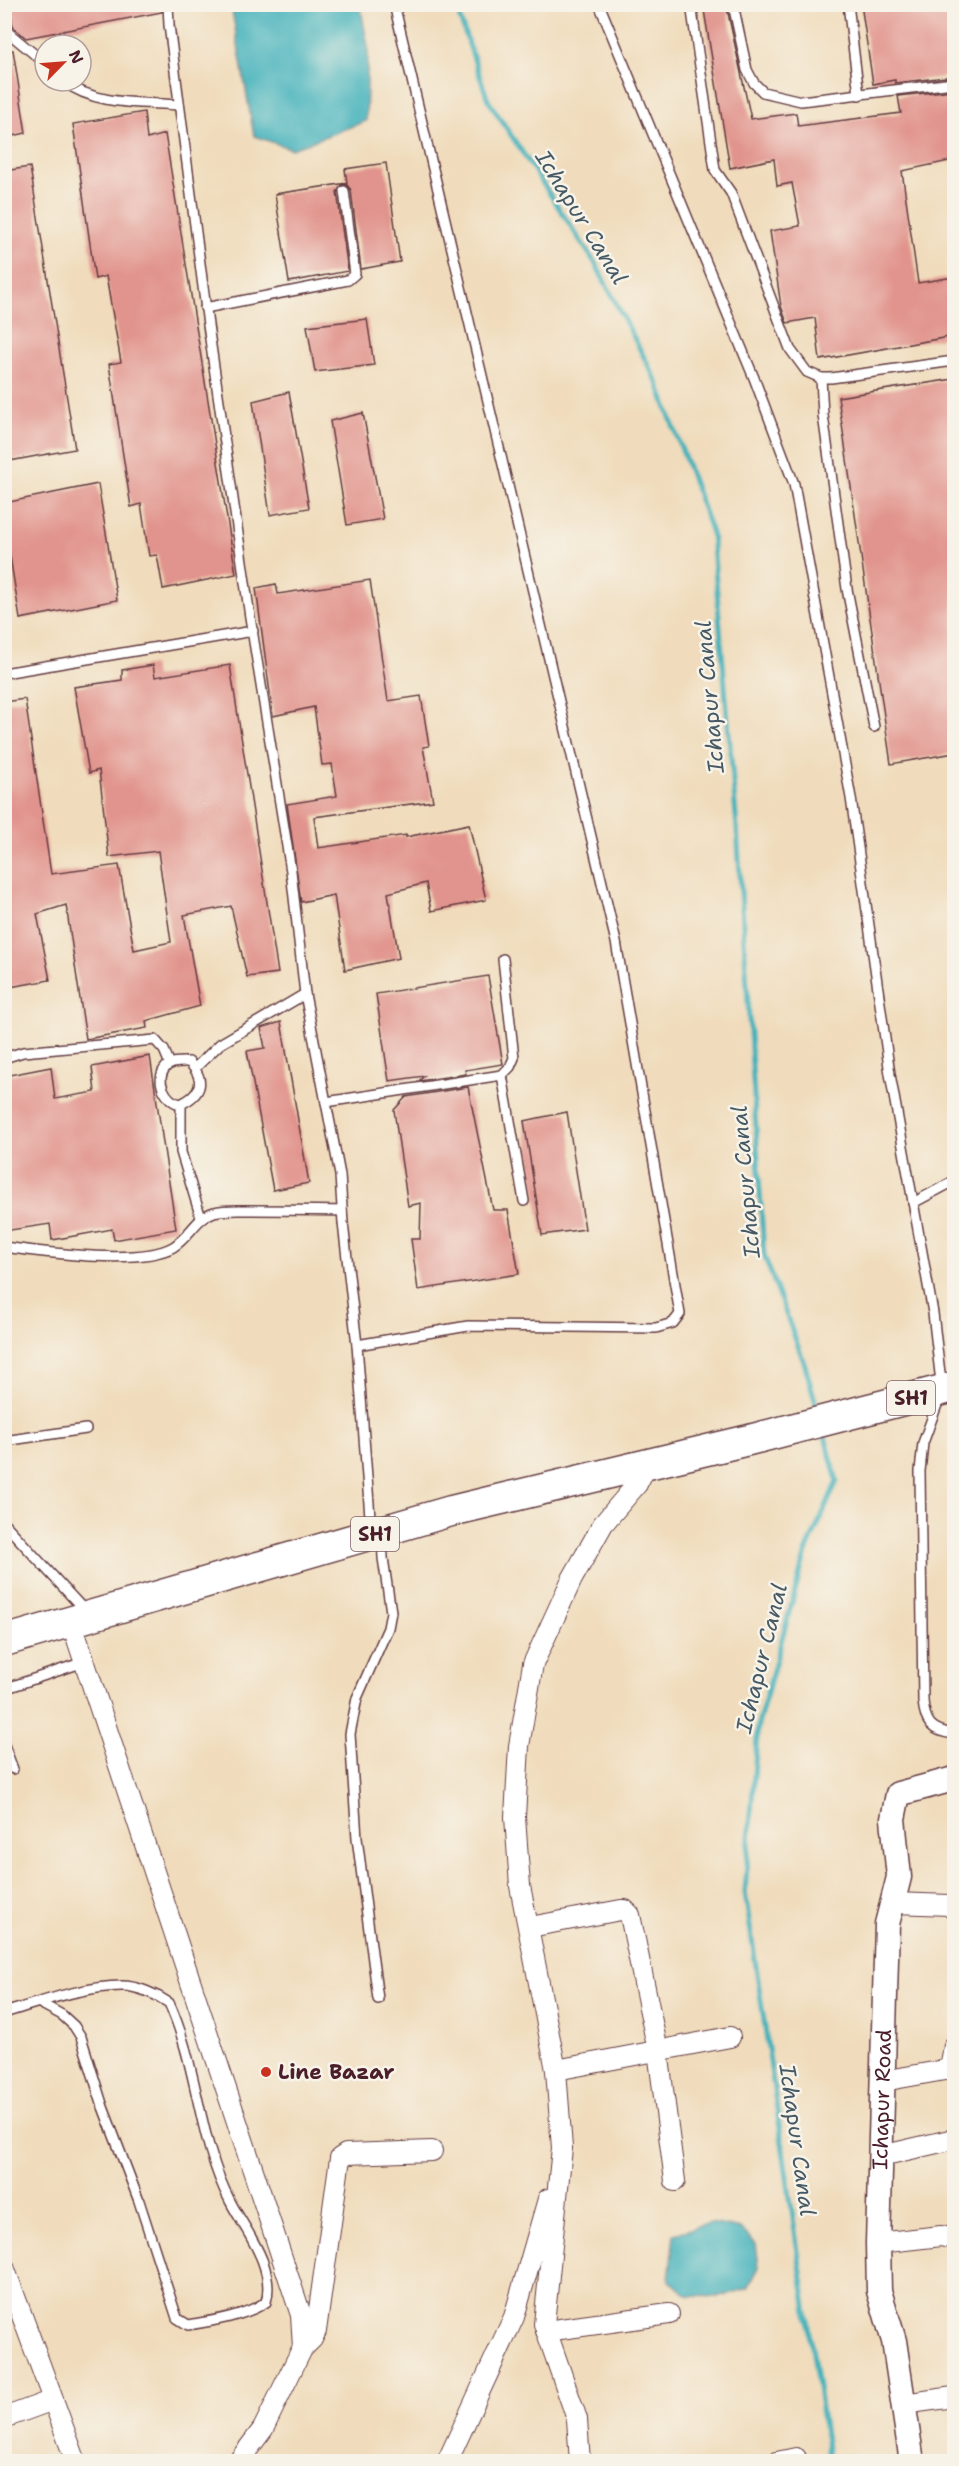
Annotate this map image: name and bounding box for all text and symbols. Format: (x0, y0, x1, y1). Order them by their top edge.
north arrow (33, 33, 93, 93)
text: N (64, 47, 88, 67)
water label: Ichapur Canal (528, 144, 634, 290)
water label: Ichapur Canal (688, 619, 731, 775)
water label: Ichapur Canal (724, 1104, 767, 1260)
road number: SH1 (887, 1381, 935, 1415)
road number: SH1 (351, 1517, 399, 1551)
water label: Ichapur Canal (729, 1580, 794, 1737)
street label: Ichapur Road (866, 2029, 898, 2170)
place label: Line Bazar (278, 2058, 395, 2086)
water label: Ichapur Canal (772, 2061, 823, 2218)
marker: Line Bazar (259, 2065, 273, 2079)

